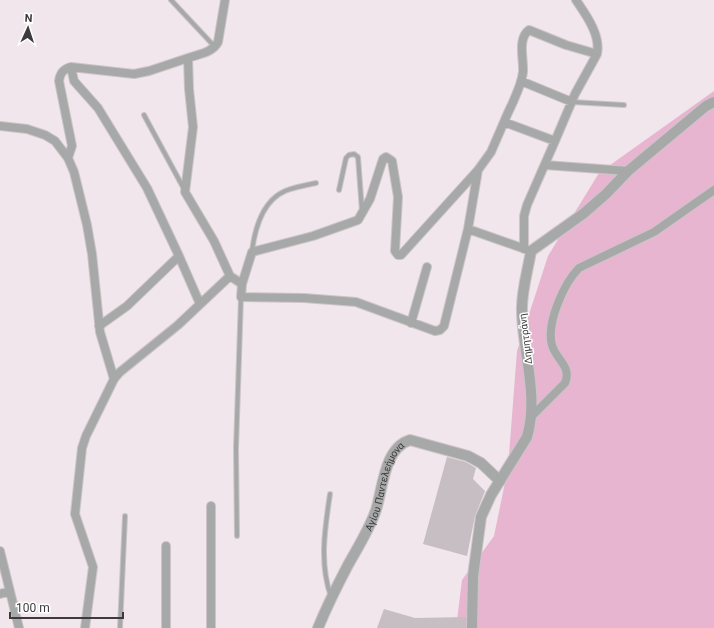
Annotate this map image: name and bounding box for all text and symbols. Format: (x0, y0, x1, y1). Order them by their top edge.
north arrow (8, 8, 48, 48)
text: N (24, 12, 33, 25)
street label: Δημητράνη (517, 313, 534, 365)
street label: Αγίου Παντελεήμονα (363, 439, 406, 533)
scale bar (10, 594, 123, 620)
text: 100 m (16, 601, 50, 615)

